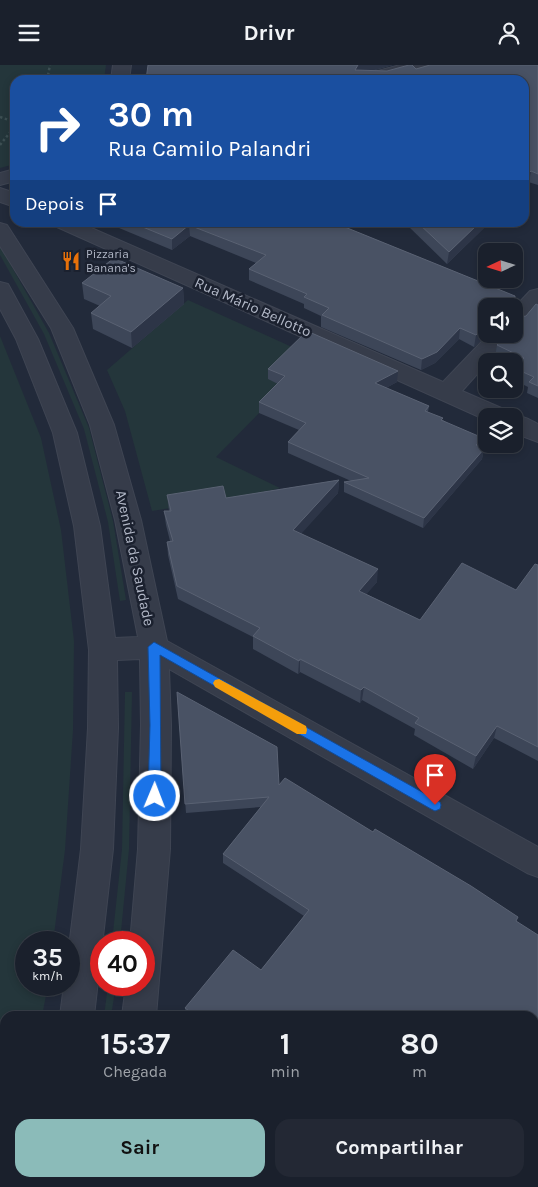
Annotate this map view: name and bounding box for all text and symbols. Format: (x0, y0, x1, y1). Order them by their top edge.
icon: menu (15, 19, 43, 47)
icon: person (495, 19, 523, 47)
text: Drivr (243, 20, 295, 46)
text: 30 m (108, 94, 194, 135)
icon: right (25, 95, 90, 160)
text: Rua Camilo Palandri (108, 136, 312, 162)
icon: arrive (94, 190, 122, 218)
text: Depois (25, 193, 84, 215)
north arrow (478, 243, 522, 287)
map controls (478, 243, 523, 453)
place label: Pizzaria Banana's (86, 247, 136, 275)
restaurant icon: Pizzaria Banana's (60, 250, 82, 272)
street label: Rua Mário Bellotto (192, 273, 314, 341)
button: sound (478, 298, 523, 343)
button: search (478, 353, 523, 398)
button: layers (478, 408, 523, 453)
street label: Avenida da Saudade (112, 488, 158, 628)
pin (414, 754, 456, 805)
icon: arrive (421, 761, 449, 789)
position arrow (128, 769, 180, 821)
speed limit sign: 40 (90, 931, 155, 996)
text: 35 (32, 943, 63, 972)
text: km/h (32, 969, 63, 983)
text: 15:37 (100, 1026, 170, 1062)
text: 1 (280, 1026, 291, 1062)
text: 80 (400, 1026, 439, 1062)
text: Chegada (103, 1062, 167, 1081)
text: min (271, 1062, 300, 1081)
text: m (412, 1062, 427, 1081)
button: Sair (15, 1119, 265, 1177)
button: Compartilhar (275, 1119, 524, 1177)

